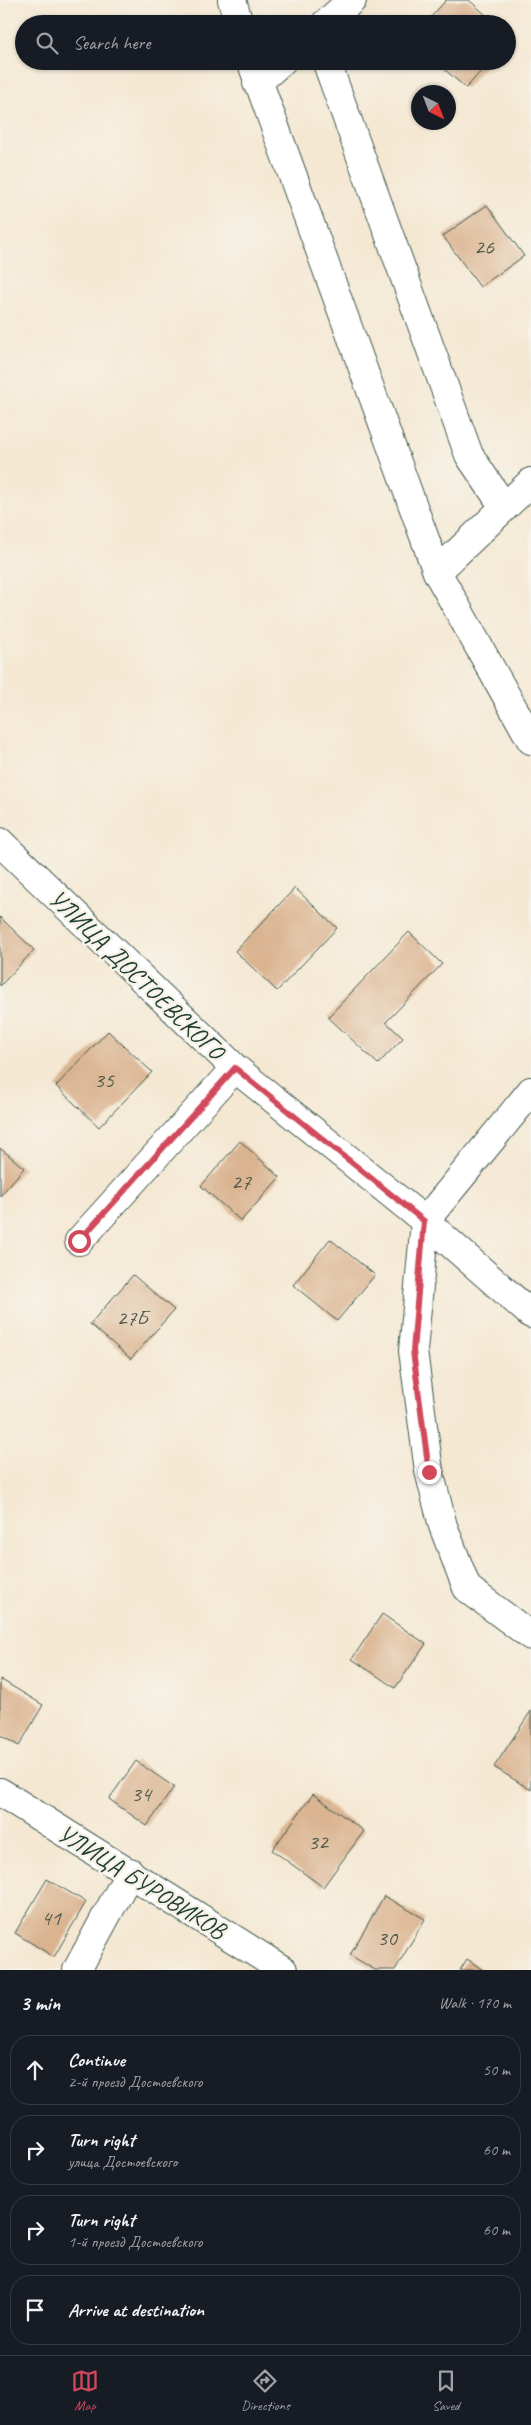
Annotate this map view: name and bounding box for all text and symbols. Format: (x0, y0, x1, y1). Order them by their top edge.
search box (15, 15, 516, 70)
icon: search (33, 29, 61, 57)
text: Search here (73, 31, 150, 55)
north arrow (411, 85, 456, 130)
house number: 26 (474, 233, 495, 261)
street label: УЛИЦА ДОСТОЕВСКОГО (42, 883, 233, 1069)
house number: 35 (94, 1066, 115, 1094)
house number: 27 (231, 1168, 252, 1196)
route start (68, 1230, 91, 1253)
house number: 27Б (117, 1304, 151, 1332)
route end (418, 1461, 441, 1484)
house number: 34 (131, 1780, 153, 1808)
street label: УЛИЦА БУРОВИКОВ (51, 1817, 233, 1948)
house number: 32 (308, 1828, 330, 1856)
house number: 41 (41, 1904, 62, 1932)
house number: 30 (377, 1924, 399, 1952)
text: 3 min (20, 1990, 60, 2016)
text: Walk · 170 m (439, 1993, 511, 2013)
text: Continue (68, 2048, 125, 2072)
icon: ahead (21, 2056, 49, 2084)
text: 50 m (483, 2060, 510, 2080)
text: 2-й проезд Достоевского (68, 2072, 203, 2092)
text: Turn right (68, 2128, 135, 2152)
icon: right (21, 2136, 49, 2164)
text: 60 m (483, 2140, 510, 2160)
text: улица Достоевского (68, 2152, 177, 2172)
text: Turn right (68, 2208, 135, 2232)
icon: right (21, 2216, 49, 2244)
text: 60 m (483, 2220, 510, 2240)
text: 1-й проезд Достоевского (68, 2232, 203, 2252)
icon: arrive (21, 2296, 49, 2324)
text: Arrive at destination (68, 2298, 204, 2322)
tab: Map (71, 2367, 99, 2414)
tab: Directions (241, 2367, 290, 2414)
tab: Saved (432, 2367, 460, 2414)

